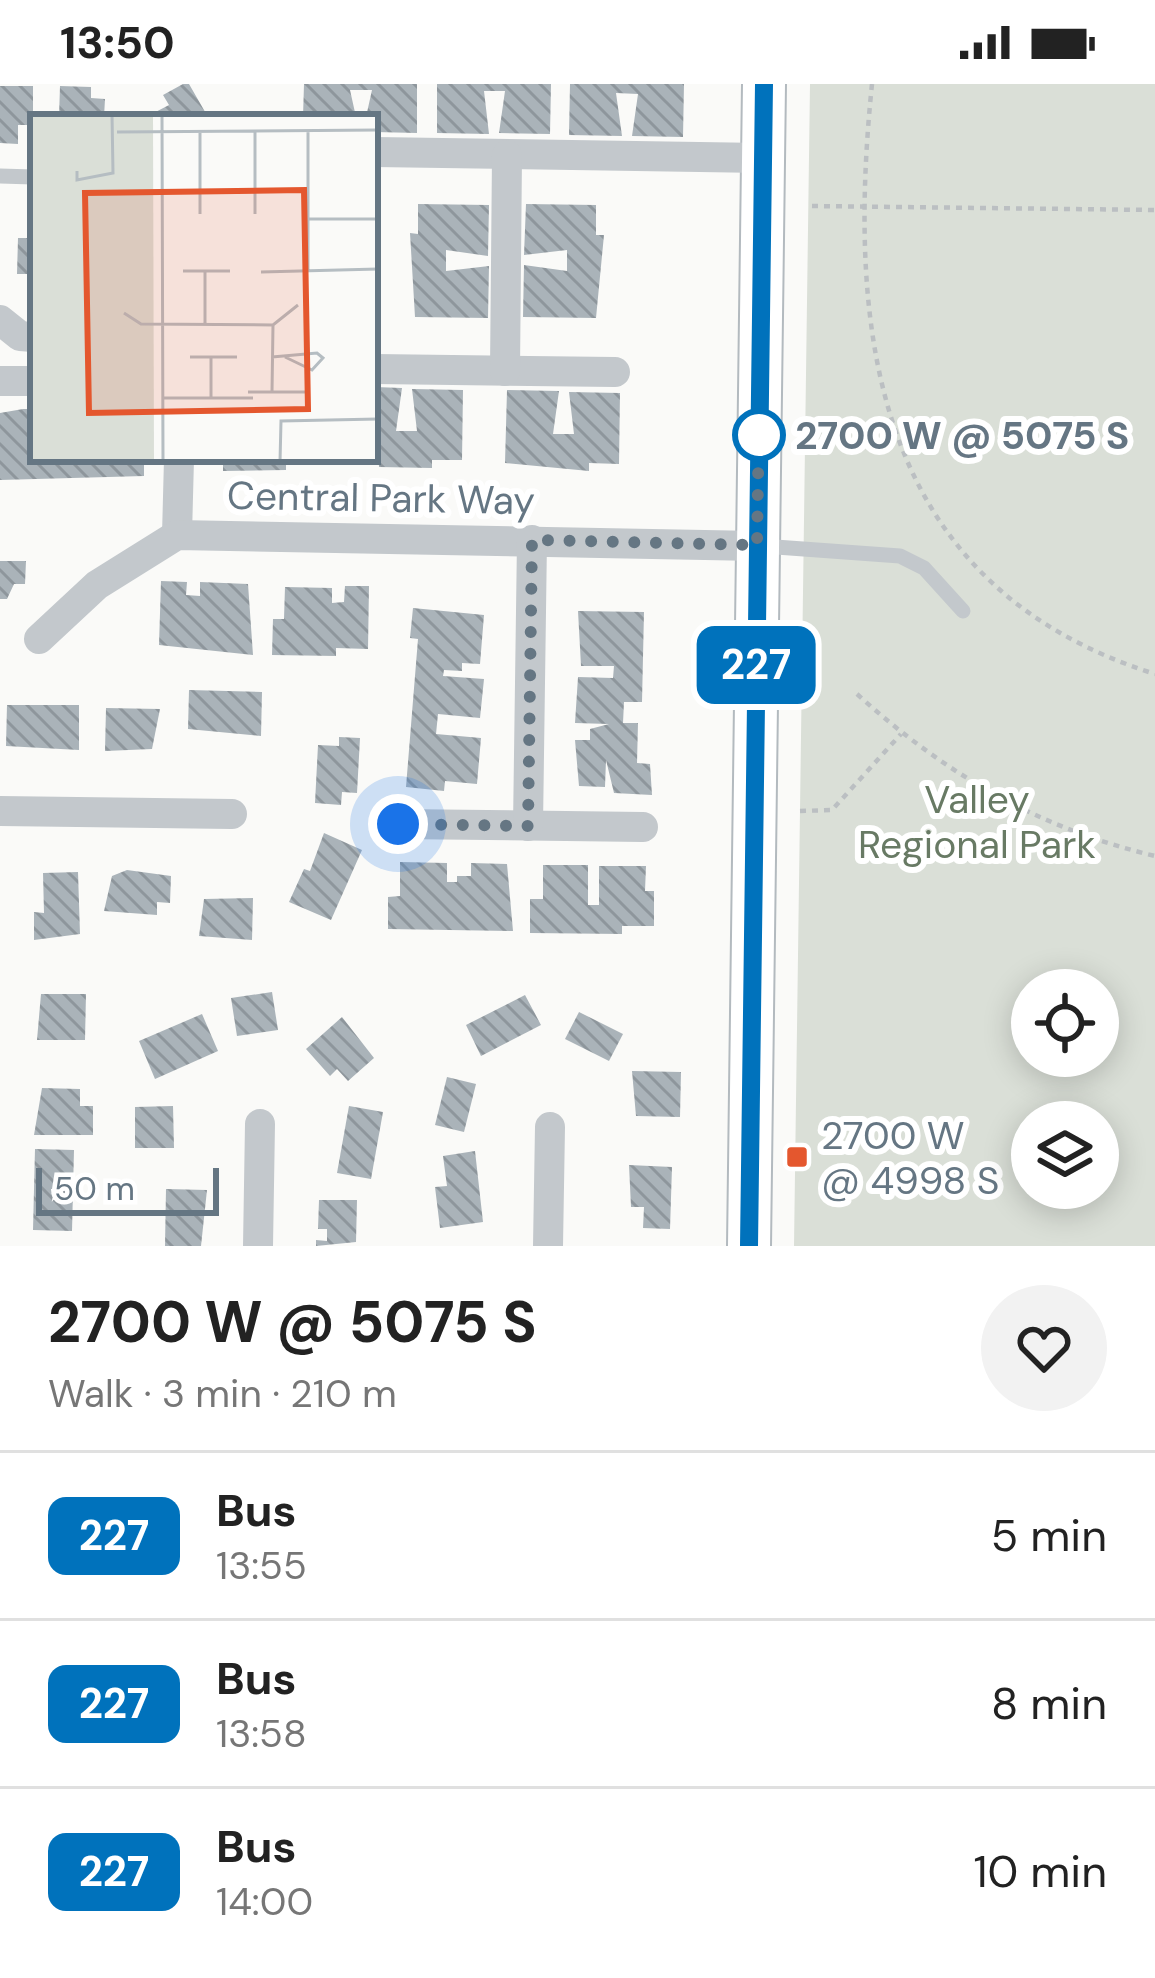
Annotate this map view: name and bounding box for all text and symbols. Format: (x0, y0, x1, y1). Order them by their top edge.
text: 13:50 (60, 13, 175, 72)
inset map (30, 114, 378, 462)
marker: 2700 W @ 5075 S (734, 410, 784, 460)
place label: 2700 W @ 5075 S (795, 410, 1129, 461)
street label: Central Park Way (227, 470, 535, 526)
line badge: 227 (687, 626, 825, 704)
text: 227 (721, 637, 791, 692)
park label: Valley Regional Park (858, 774, 1096, 870)
your location (368, 794, 428, 854)
map controls (1011, 969, 1119, 1209)
button: locate (1011, 969, 1119, 1077)
button: layers (1011, 1101, 1119, 1209)
place label: 2700 W @ 4998 S (821, 1110, 999, 1206)
marker: 2700 W @ 4998 S (784, 1144, 810, 1170)
scale bar (36, 1162, 219, 1215)
text: 50 m (54, 1167, 135, 1210)
text: 2700 W @ 5075 S (48, 1285, 537, 1360)
button: heart (981, 1285, 1107, 1411)
text: Walk · 3 min · 210 m (48, 1368, 397, 1419)
text: Bus (216, 1481, 296, 1540)
text: 5 min (991, 1506, 1107, 1565)
text: 227 (79, 1508, 149, 1563)
text: 13:55 (216, 1540, 307, 1591)
text: Bus (216, 1649, 296, 1708)
text: 8 min (991, 1674, 1107, 1733)
text: 227 (79, 1676, 149, 1731)
text: 13:58 (216, 1708, 307, 1759)
text: Bus (216, 1817, 296, 1876)
text: 10 min (973, 1842, 1107, 1901)
text: 227 (79, 1844, 149, 1899)
text: 14:00 (216, 1876, 313, 1927)

